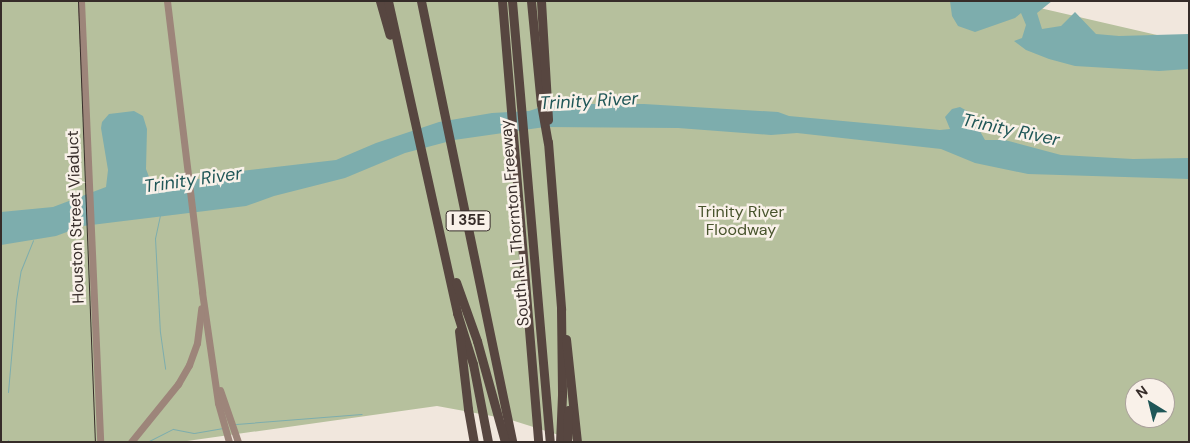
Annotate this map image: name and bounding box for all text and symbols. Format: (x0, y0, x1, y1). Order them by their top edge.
water label: Trinity River (539, 88, 639, 114)
water label: Trinity River (961, 109, 1061, 151)
street label: South R L Thornton Freeway (496, 119, 534, 327)
street label: Houston Street Viaduct (63, 130, 89, 304)
water label: Trinity River (143, 162, 243, 198)
park label: Trinity River Floodway (698, 202, 784, 240)
road number: I 35E (446, 208, 490, 234)
north arrow (1125, 378, 1175, 428)
text: N (1132, 381, 1151, 402)

